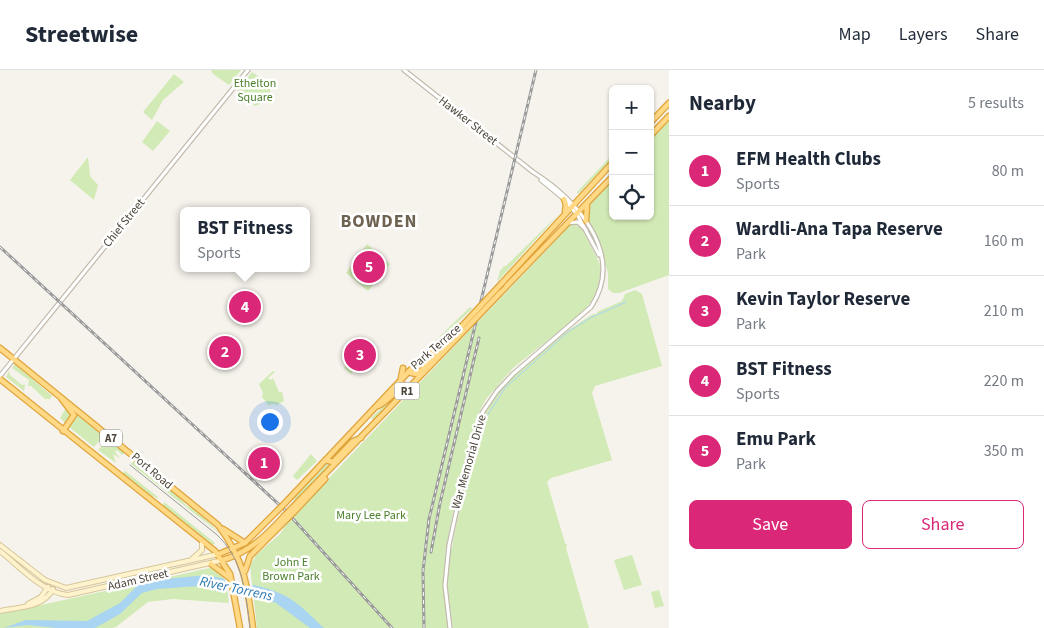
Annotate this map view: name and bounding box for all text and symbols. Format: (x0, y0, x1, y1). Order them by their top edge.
text: Streetwise (25, 17, 138, 52)
text: Map (839, 22, 871, 47)
text: Layers (899, 22, 948, 47)
text: Share (976, 22, 1019, 47)
park label: Ethelton Square (234, 75, 276, 106)
map controls (609, 85, 654, 220)
button: + (609, 85, 654, 130)
text: Nearby (689, 88, 756, 118)
text: 5 results (968, 92, 1024, 114)
street label: Hawker Street (435, 93, 501, 149)
button: − (609, 130, 654, 175)
text: EFM Health Clubs (736, 146, 881, 173)
text: 1 (701, 160, 709, 182)
text: 80 m (992, 160, 1024, 182)
text: Sports (736, 173, 780, 195)
button: locate (609, 175, 654, 220)
street label: Chief Street (99, 195, 149, 251)
popup (180, 207, 310, 272)
district label: BOWDEN (340, 209, 418, 234)
text: BST Fitness (197, 215, 293, 242)
text: Wardli-Ana Tapa Reserve (736, 216, 943, 243)
text: 2 (701, 230, 709, 252)
text: 160 m (984, 230, 1024, 252)
text: Sports (197, 242, 241, 264)
text: Park (736, 243, 766, 265)
pin: 5 (353, 248, 385, 286)
text: Kevin Taylor Reserve (736, 286, 910, 313)
pin: 4 (229, 288, 261, 326)
text: 3 (701, 300, 709, 322)
text: 210 m (984, 300, 1024, 322)
text: Park (736, 313, 766, 335)
street label: Park Terrace (407, 320, 465, 374)
pin: 2 (209, 333, 241, 371)
pin: 3 (344, 336, 376, 374)
text: BST Fitness (736, 356, 832, 383)
text: 4 (701, 370, 709, 392)
text: 220 m (984, 370, 1024, 392)
road number: R1 (394, 382, 420, 400)
text: Sports (736, 383, 780, 405)
your location (257, 409, 283, 435)
street label: War Memorial Drive (447, 413, 491, 511)
text: Emu Park (736, 426, 816, 453)
road number: A7 (100, 429, 122, 446)
text: 5 (701, 440, 709, 462)
text: 350 m (984, 440, 1024, 462)
pin: 1 (248, 444, 280, 482)
street label: Port Road (128, 449, 176, 493)
text: Park (736, 453, 766, 475)
button: Save (689, 500, 852, 549)
button: Share (862, 500, 1024, 549)
park label: Mary Lee Park (336, 507, 406, 524)
park label: John E Brown Park (262, 554, 320, 585)
street label: Adam Street (106, 565, 170, 595)
water label: River Torrens (198, 572, 275, 607)

